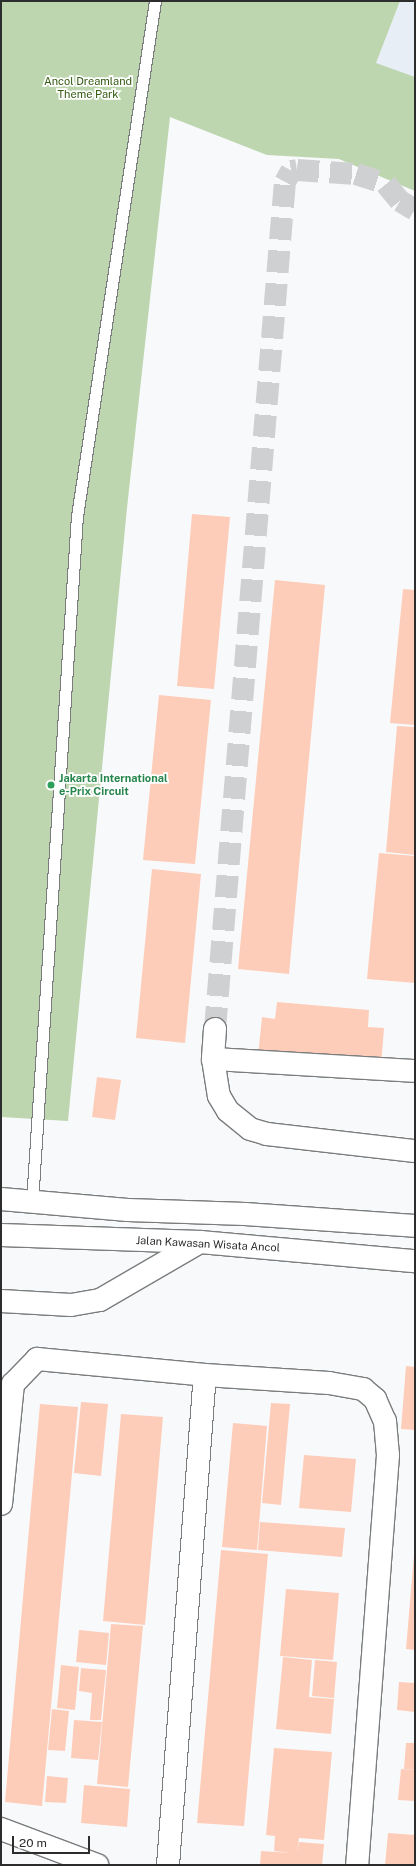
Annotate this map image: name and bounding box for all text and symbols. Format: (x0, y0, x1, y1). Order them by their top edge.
park label: Ancol Dreamland Theme Park (44, 75, 132, 101)
place label: Jakarta International e-Prix Circuit (59, 772, 168, 798)
marker: Jakarta International e-Prix Circuit (46, 780, 56, 790)
street label: Jalan Kawasan Wisata Ancol (136, 1234, 280, 1254)
scale bar (14, 1828, 92, 1854)
text: 20 m (19, 1836, 47, 1850)

